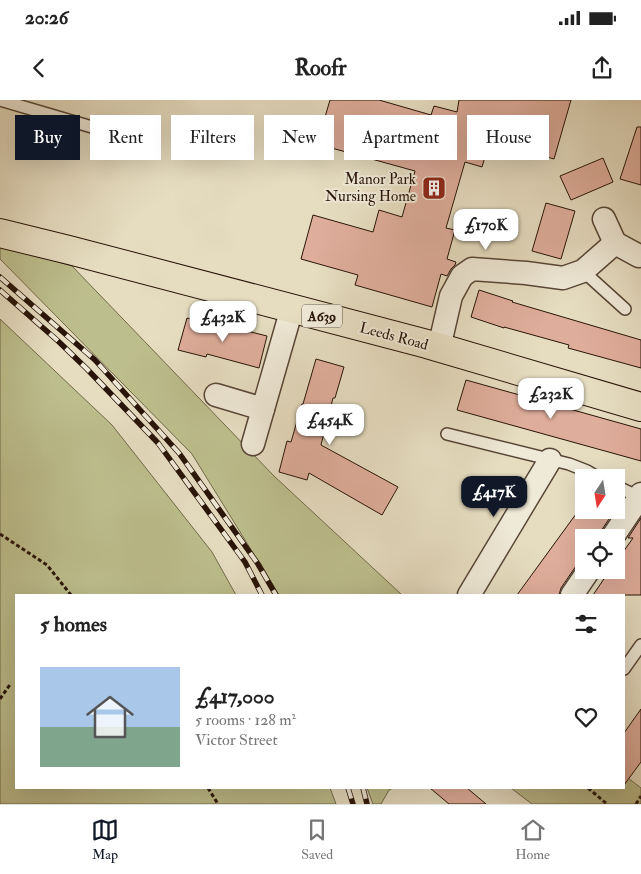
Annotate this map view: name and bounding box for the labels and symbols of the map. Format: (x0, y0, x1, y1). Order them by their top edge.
place label: Manor Park Nursing Home (325, 170, 416, 206)
building icon: Manor Park Nursing Home (421, 175, 447, 201)
pin: £170K (451, 208, 521, 251)
pin: £432K (188, 300, 258, 343)
road number: A639 (302, 305, 342, 328)
street label: Leeds Road (357, 318, 431, 355)
pin: £232K (516, 378, 586, 420)
pin: £454K (295, 404, 365, 446)
north arrow (575, 469, 625, 519)
pin: £417K (459, 476, 529, 518)

